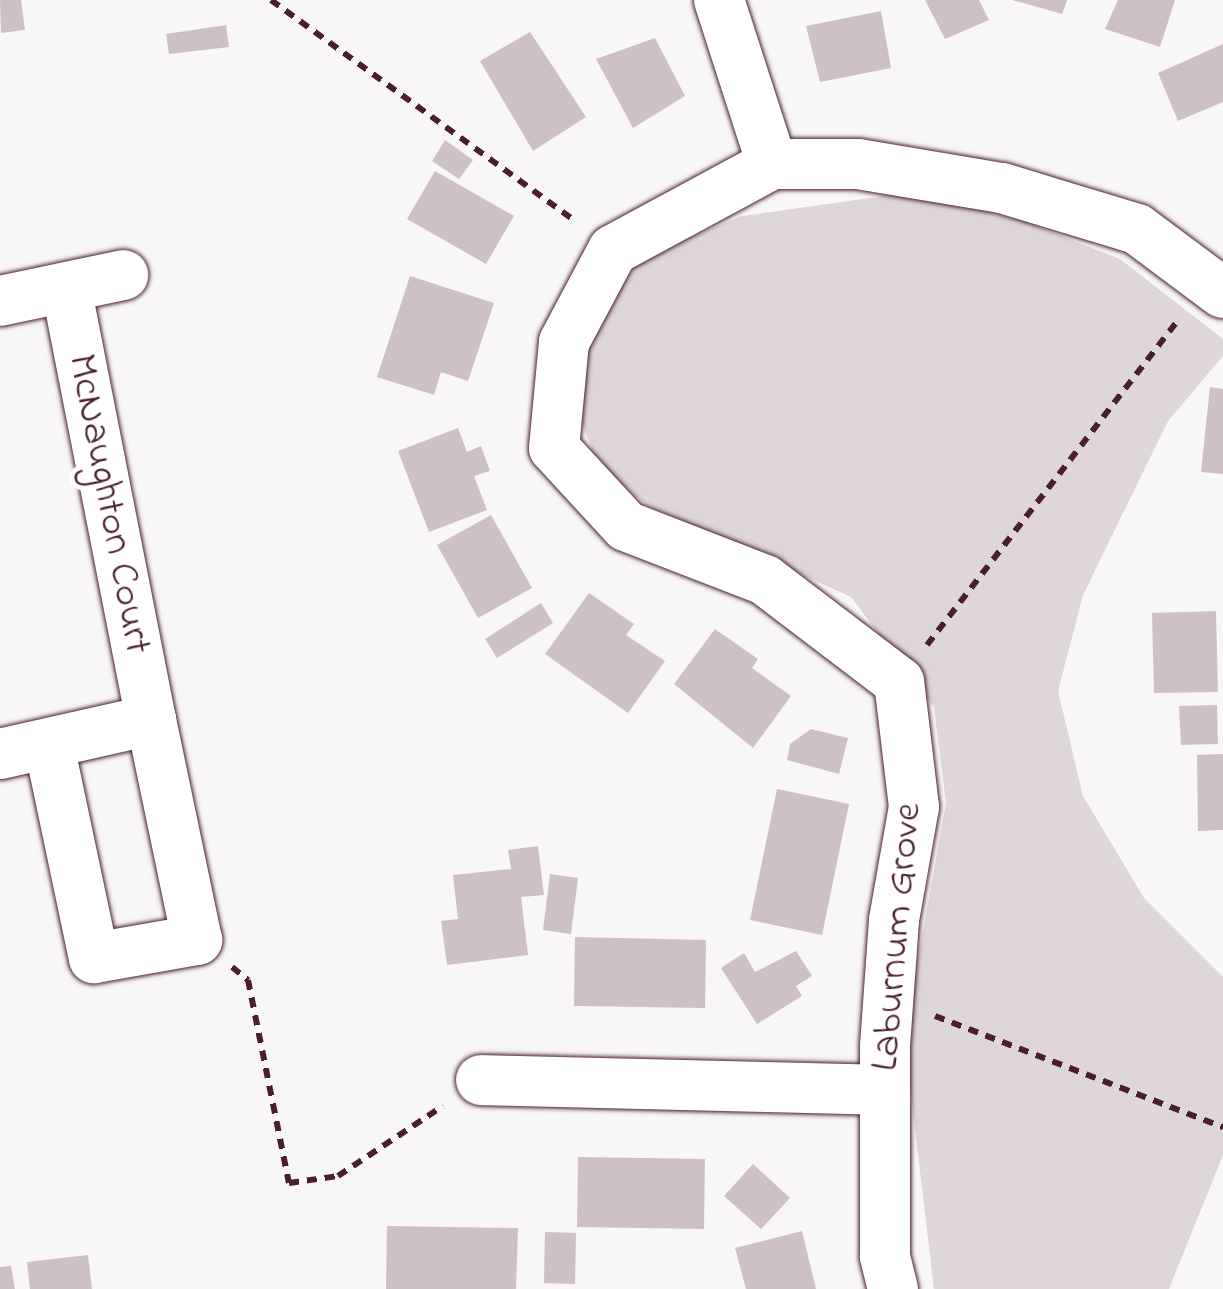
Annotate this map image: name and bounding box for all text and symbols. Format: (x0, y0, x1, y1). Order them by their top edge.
street label: McNaughton Court (55, 350, 161, 658)
street label: Laburnum Grove (862, 801, 934, 1073)

